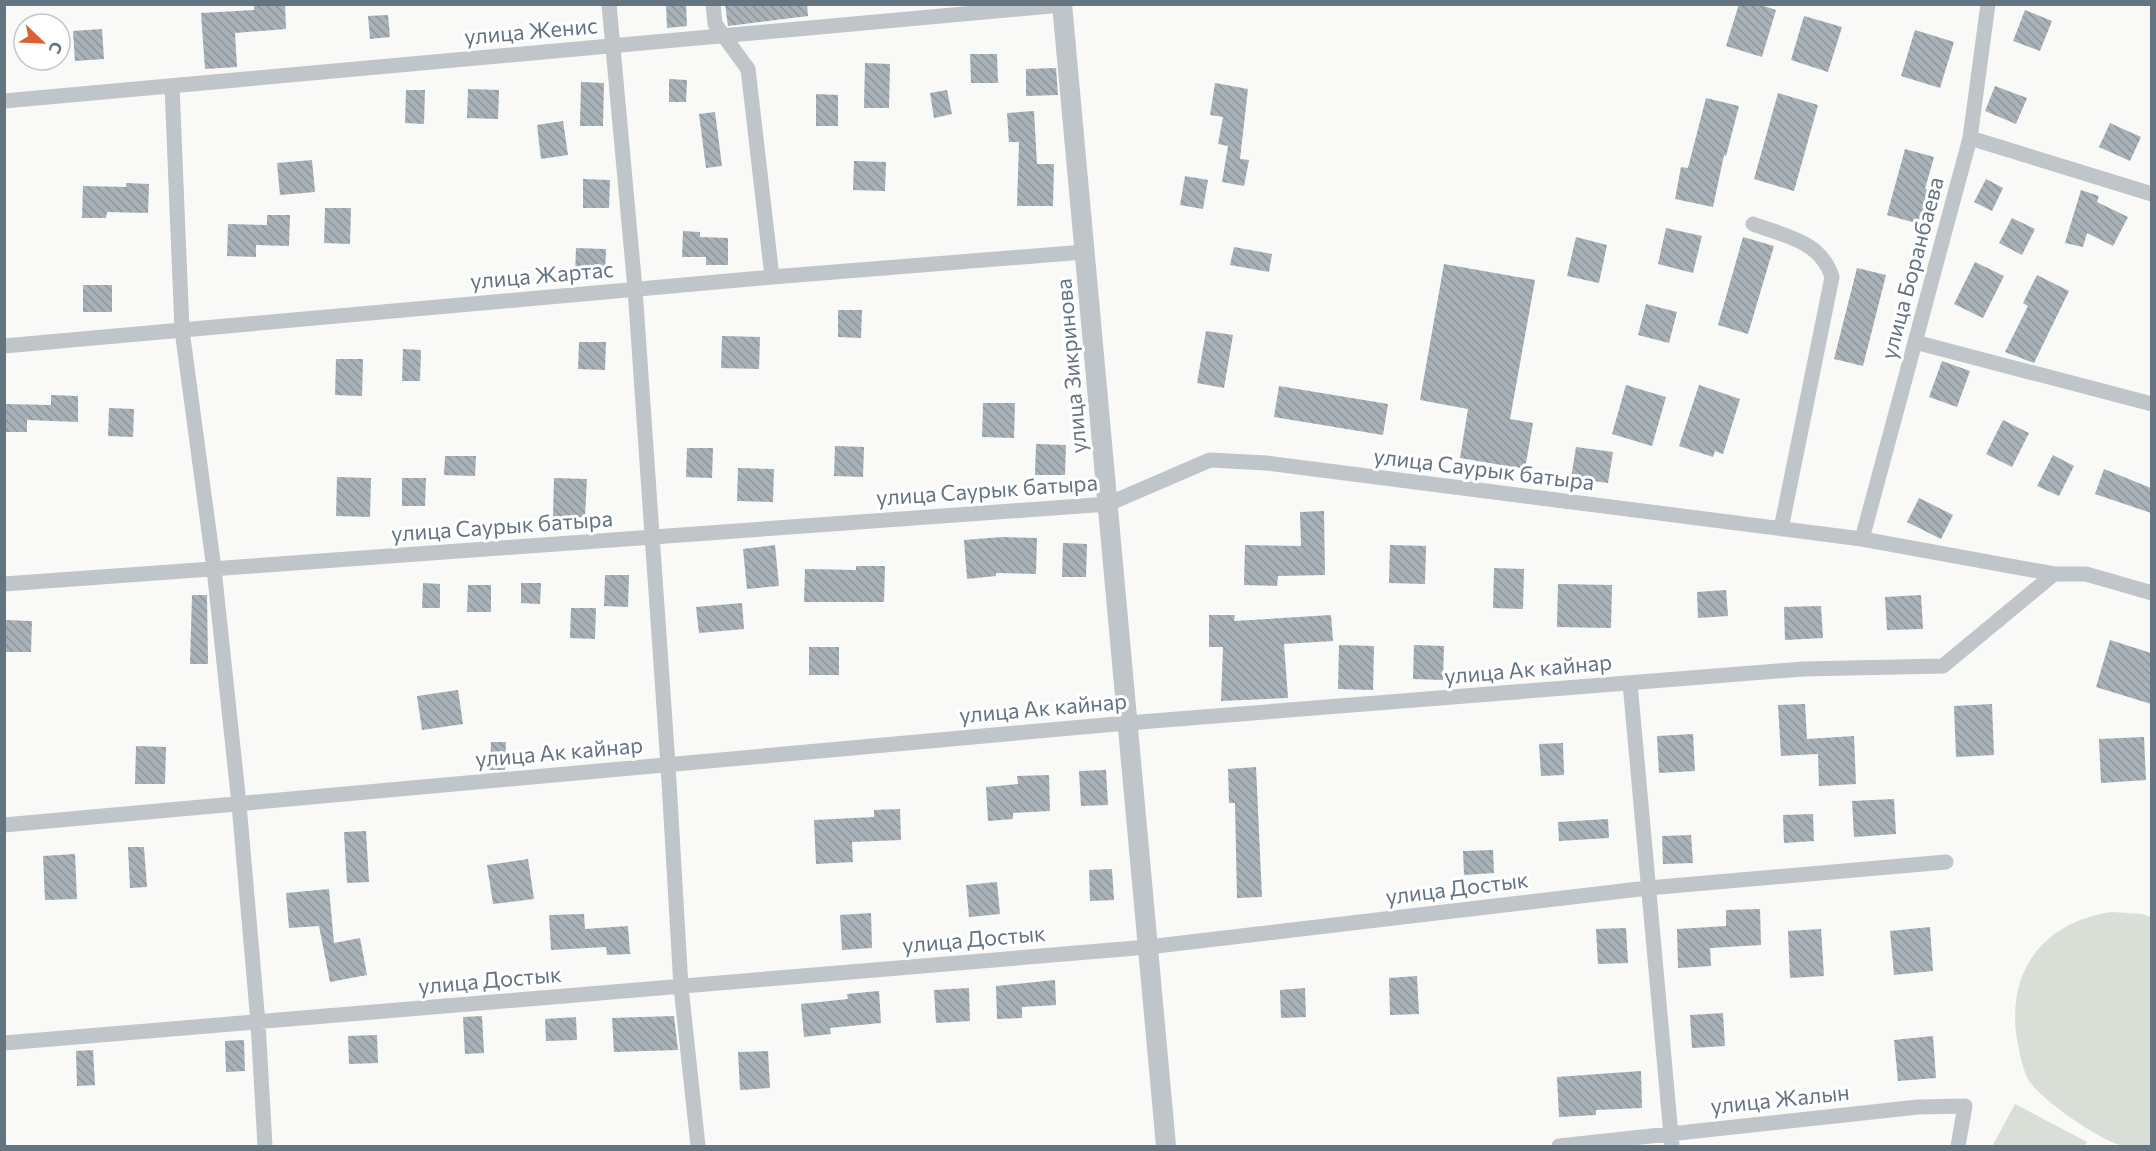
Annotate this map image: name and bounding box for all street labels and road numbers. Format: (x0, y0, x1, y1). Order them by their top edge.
street label: улица Женис (463, 11, 599, 50)
street label: улица Боранбаева (1874, 174, 1949, 362)
street label: улица Жартас (469, 255, 615, 294)
street label: улица Зикринова (1049, 277, 1092, 455)
street label: улица Саурык батыра (1372, 442, 1596, 495)
street label: улица Саурык батыра (875, 468, 1099, 511)
street label: улица Саурык батыра (390, 504, 614, 547)
street label: улица Ак кайнар (1443, 648, 1613, 689)
street label: улица Ак кайнар (958, 687, 1128, 728)
street label: улица Ак кайнар (474, 731, 644, 772)
street label: улица Достык (1384, 865, 1530, 910)
street label: улица Достык (901, 919, 1047, 958)
street label: улица Достык (417, 960, 563, 999)
street label: улица Жалын (1709, 1078, 1851, 1119)

